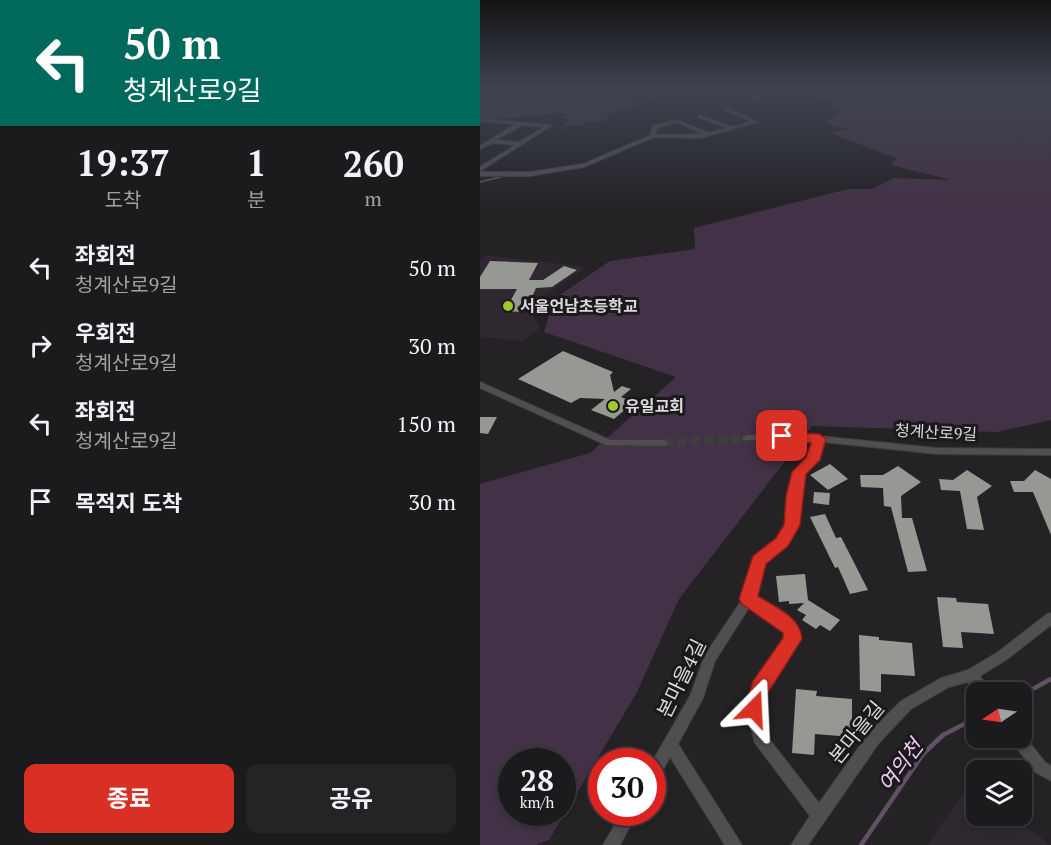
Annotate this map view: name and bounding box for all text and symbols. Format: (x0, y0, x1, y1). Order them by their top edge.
text: 50 m (123, 15, 221, 71)
icon: left (24, 24, 102, 102)
text: 청계산로9길 (123, 72, 262, 108)
text: 19:37 (76, 139, 170, 186)
text: 1 (246, 139, 267, 186)
text: 260 (343, 140, 404, 187)
text: m (365, 185, 382, 212)
text: 도착 (105, 186, 141, 213)
text: 분 (247, 186, 266, 213)
text: 좌회전 (75, 240, 136, 269)
icon: left (24, 251, 57, 284)
text: 50 m (408, 253, 456, 282)
text: 청계산로9길 (75, 271, 178, 298)
place label: 서울언남초등학교 (520, 295, 638, 317)
marker: 서울언남초등학교 (501, 299, 515, 313)
text: 우회전 (75, 318, 136, 347)
icon: right (24, 329, 57, 362)
text: 30 m (408, 331, 456, 360)
text: 청계산로9길 (75, 349, 178, 376)
place label: 유일교회 (625, 395, 684, 417)
text: 좌회전 (75, 396, 136, 425)
marker: 유일교회 (606, 399, 620, 413)
icon: left (24, 407, 57, 440)
text: 150 m (396, 409, 456, 438)
pin (756, 410, 807, 461)
icon: arrive (765, 419, 798, 452)
street label: 청계산로9길 (894, 419, 978, 445)
text: 청계산로9길 (75, 427, 178, 454)
icon: arrive (24, 485, 57, 518)
text: 30 m (408, 487, 456, 516)
text: 목적지 도착 (75, 488, 182, 517)
street label: 본마을4길 (650, 634, 712, 722)
position arrow (722, 677, 786, 741)
north arrow (966, 682, 1032, 748)
map controls (966, 682, 1032, 826)
street label: 본마을길 (822, 695, 890, 769)
water label: 여의천 (871, 731, 930, 797)
speed limit sign: 30 (588, 748, 666, 826)
text: 28 (520, 760, 554, 800)
button: layers (966, 760, 1032, 826)
button: 종료 (24, 764, 234, 833)
button: 공유 (246, 764, 456, 833)
text: km/h (520, 792, 554, 812)

